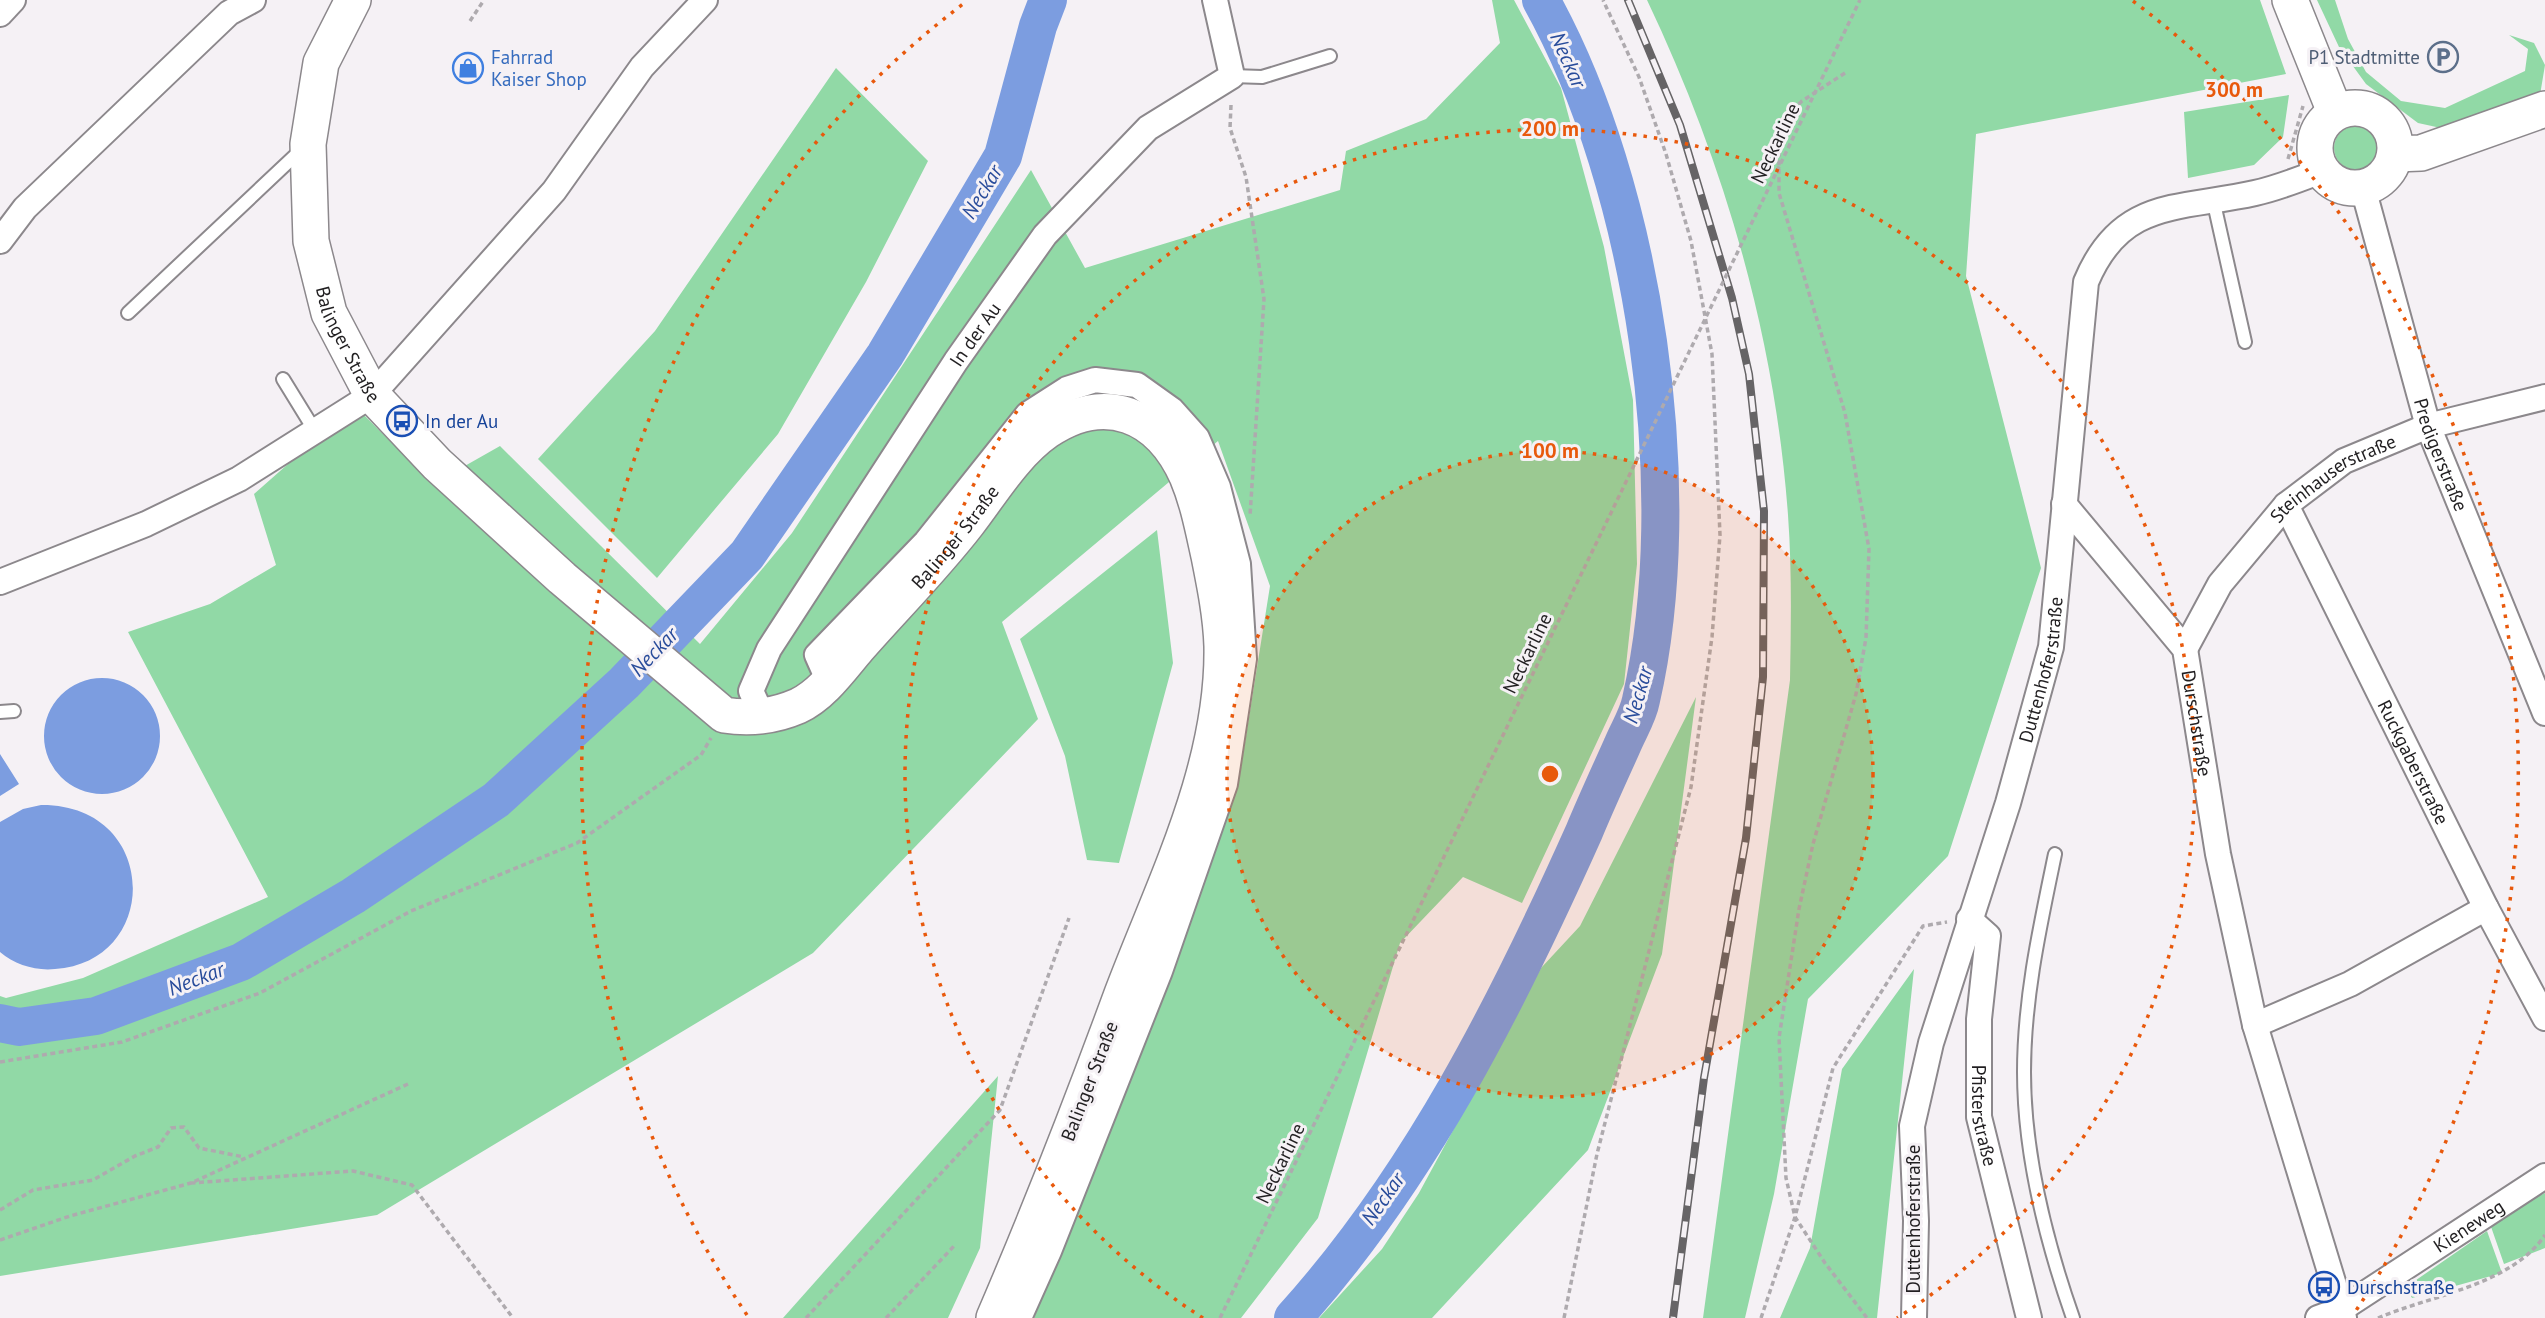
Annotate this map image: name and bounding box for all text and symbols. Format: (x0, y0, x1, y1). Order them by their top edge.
water label: Neckar (1544, 28, 1593, 94)
parking icon: P1 Stadtmitte (2426, 40, 2460, 74)
place label: Fahrrad Kaiser Shop (491, 45, 587, 91)
place label: P1 Stadtmitte (2308, 45, 2420, 69)
shop icon: Fahrrad Kaiser Shop (451, 51, 485, 85)
text: 300 m (2205, 76, 2263, 103)
street label: Neckarline (1745, 99, 1805, 187)
text: 200 m (1521, 115, 1579, 142)
water label: Neckar (955, 158, 1009, 224)
street label: Balinger Straße (311, 284, 385, 408)
street label: In der Au (944, 298, 1006, 371)
street label: Predigerstraße (2409, 396, 2473, 515)
bus stop icon: In der Au (385, 404, 419, 438)
place label: In der Au (425, 409, 498, 433)
street label: Steinhauserstraße (2264, 429, 2399, 527)
text: 100 m (1521, 437, 1579, 464)
street label: Balinger Straße (906, 480, 1004, 593)
street label: Duttenhoferstraße (2013, 596, 2068, 745)
street label: Neckarline (1497, 609, 1557, 697)
water label: Neckar (624, 620, 685, 682)
water label: Neckar (1617, 661, 1659, 726)
street label: Durschstraße (2177, 668, 2217, 778)
street label: Ruckgaberstraße (2373, 696, 2455, 828)
centre of rings (1538, 762, 1562, 786)
water label: Neckar (164, 955, 230, 1002)
street label: Balinger Straße (1055, 1018, 1123, 1144)
street label: Pfisterstraße (1967, 1065, 2003, 1169)
street label: Neckarline (1250, 1119, 1310, 1207)
street label: Duttenhoferstraße (1901, 1145, 1925, 1293)
water label: Neckar (1355, 1165, 1412, 1230)
street label: Kieneweg (2429, 1194, 2508, 1258)
bus stop icon: Durschstraße (2307, 1270, 2341, 1304)
place label: Durschstraße (2347, 1275, 2454, 1299)

